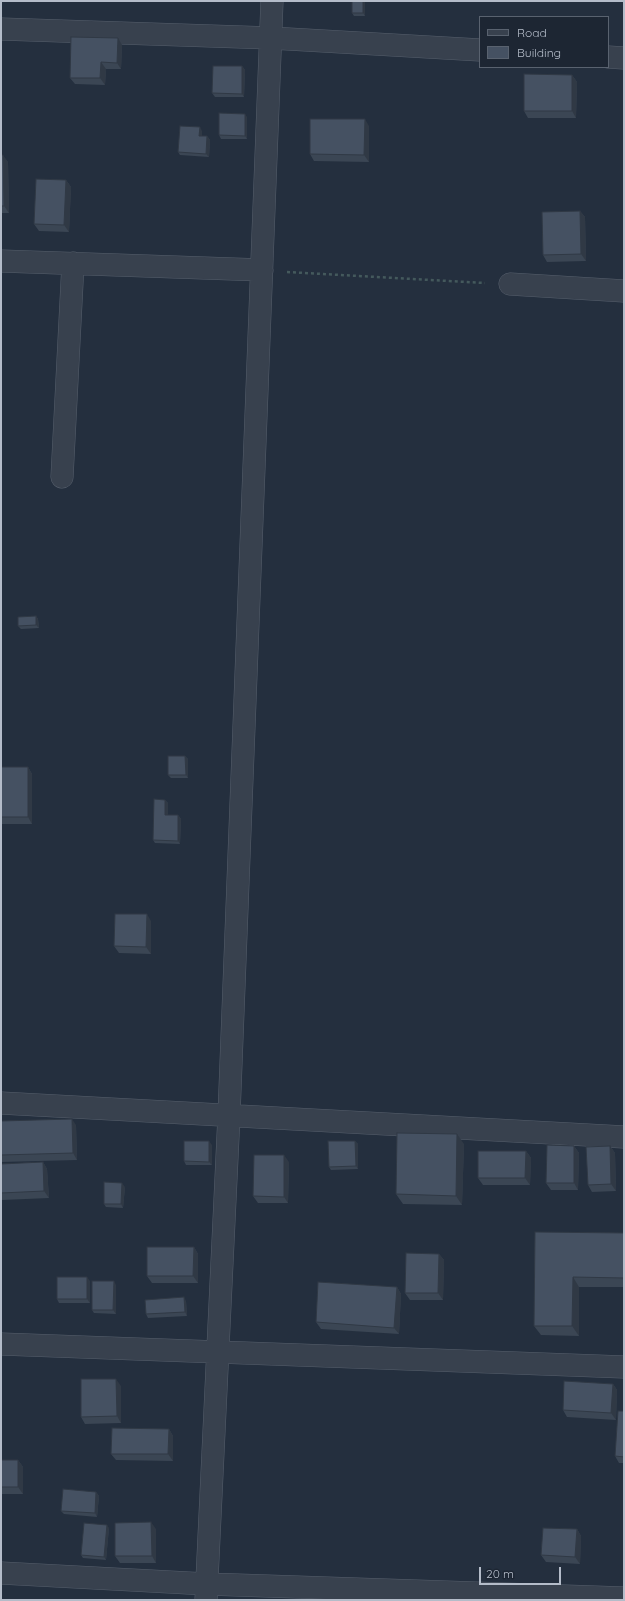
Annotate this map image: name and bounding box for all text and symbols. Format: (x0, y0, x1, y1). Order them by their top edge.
legend (479, 16, 609, 68)
text: Road (517, 25, 547, 40)
text: Building (517, 45, 561, 60)
scale bar (481, 1559, 563, 1585)
text: 20 m (486, 1566, 514, 1581)

